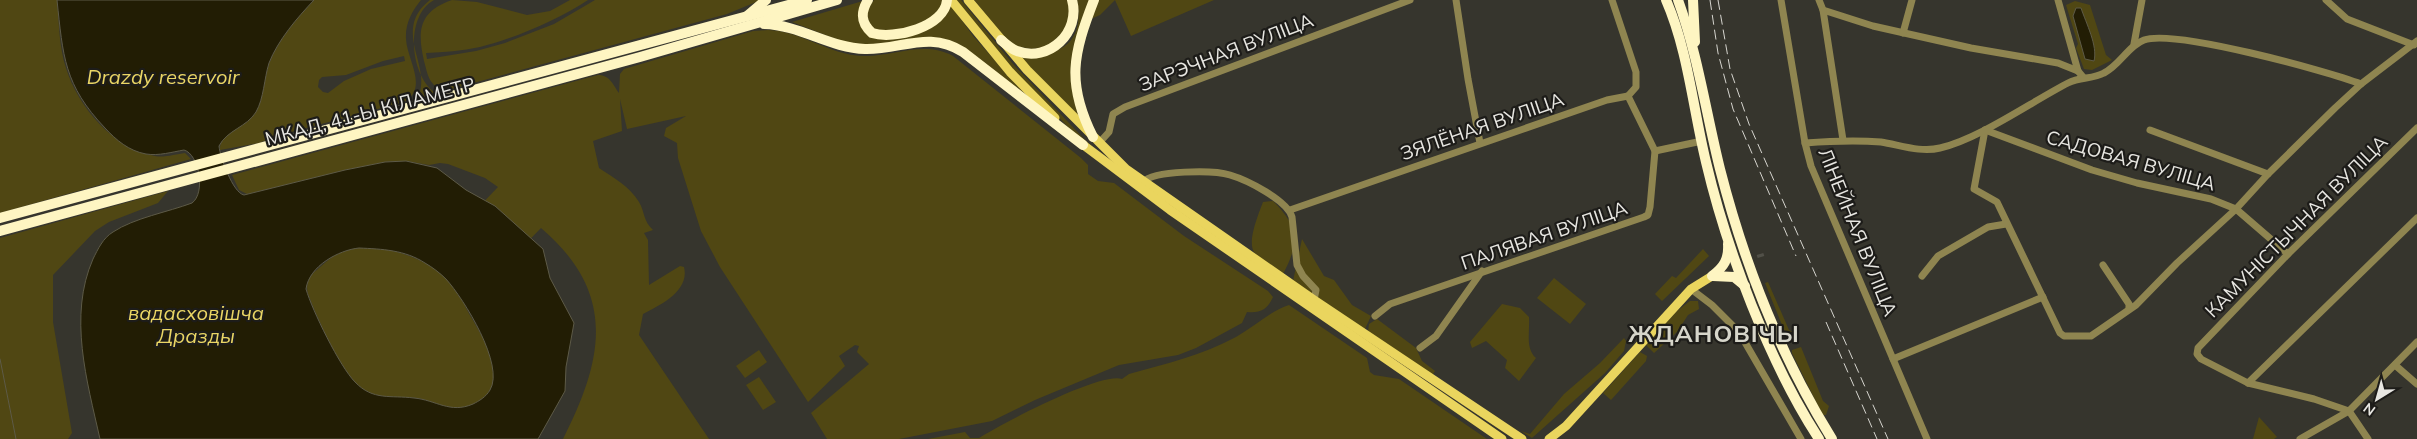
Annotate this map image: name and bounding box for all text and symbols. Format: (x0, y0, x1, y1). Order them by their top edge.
street label: ЗАРЭЧНАЯ ВУЛІЦА (1135, 8, 1317, 96)
water label: Drazdy reservoir (87, 64, 240, 89)
street label: МКАД, 41-Ы КІЛАМЕТР (262, 71, 478, 151)
street label: ЗЯЛЁНАЯ ВУЛІЦА (1397, 87, 1567, 165)
street label: САДОВАЯ ВУЛІЦА (2044, 124, 2218, 196)
street label: КАМУНІСТЫЧНАЯ ВУЛІЦА (2200, 130, 2392, 322)
street label: ЛІНЕЙНАЯ ВУЛІЦА (1813, 144, 1903, 320)
street label: ПАЛЯВАЯ ВУЛІЦА (1458, 195, 1630, 275)
water label: вадасховішча Дразды (128, 300, 264, 348)
district label: ЖДАНОВІЧЫ (1628, 318, 1800, 348)
north arrow (2352, 374, 2402, 424)
text: N (2360, 399, 2379, 420)

